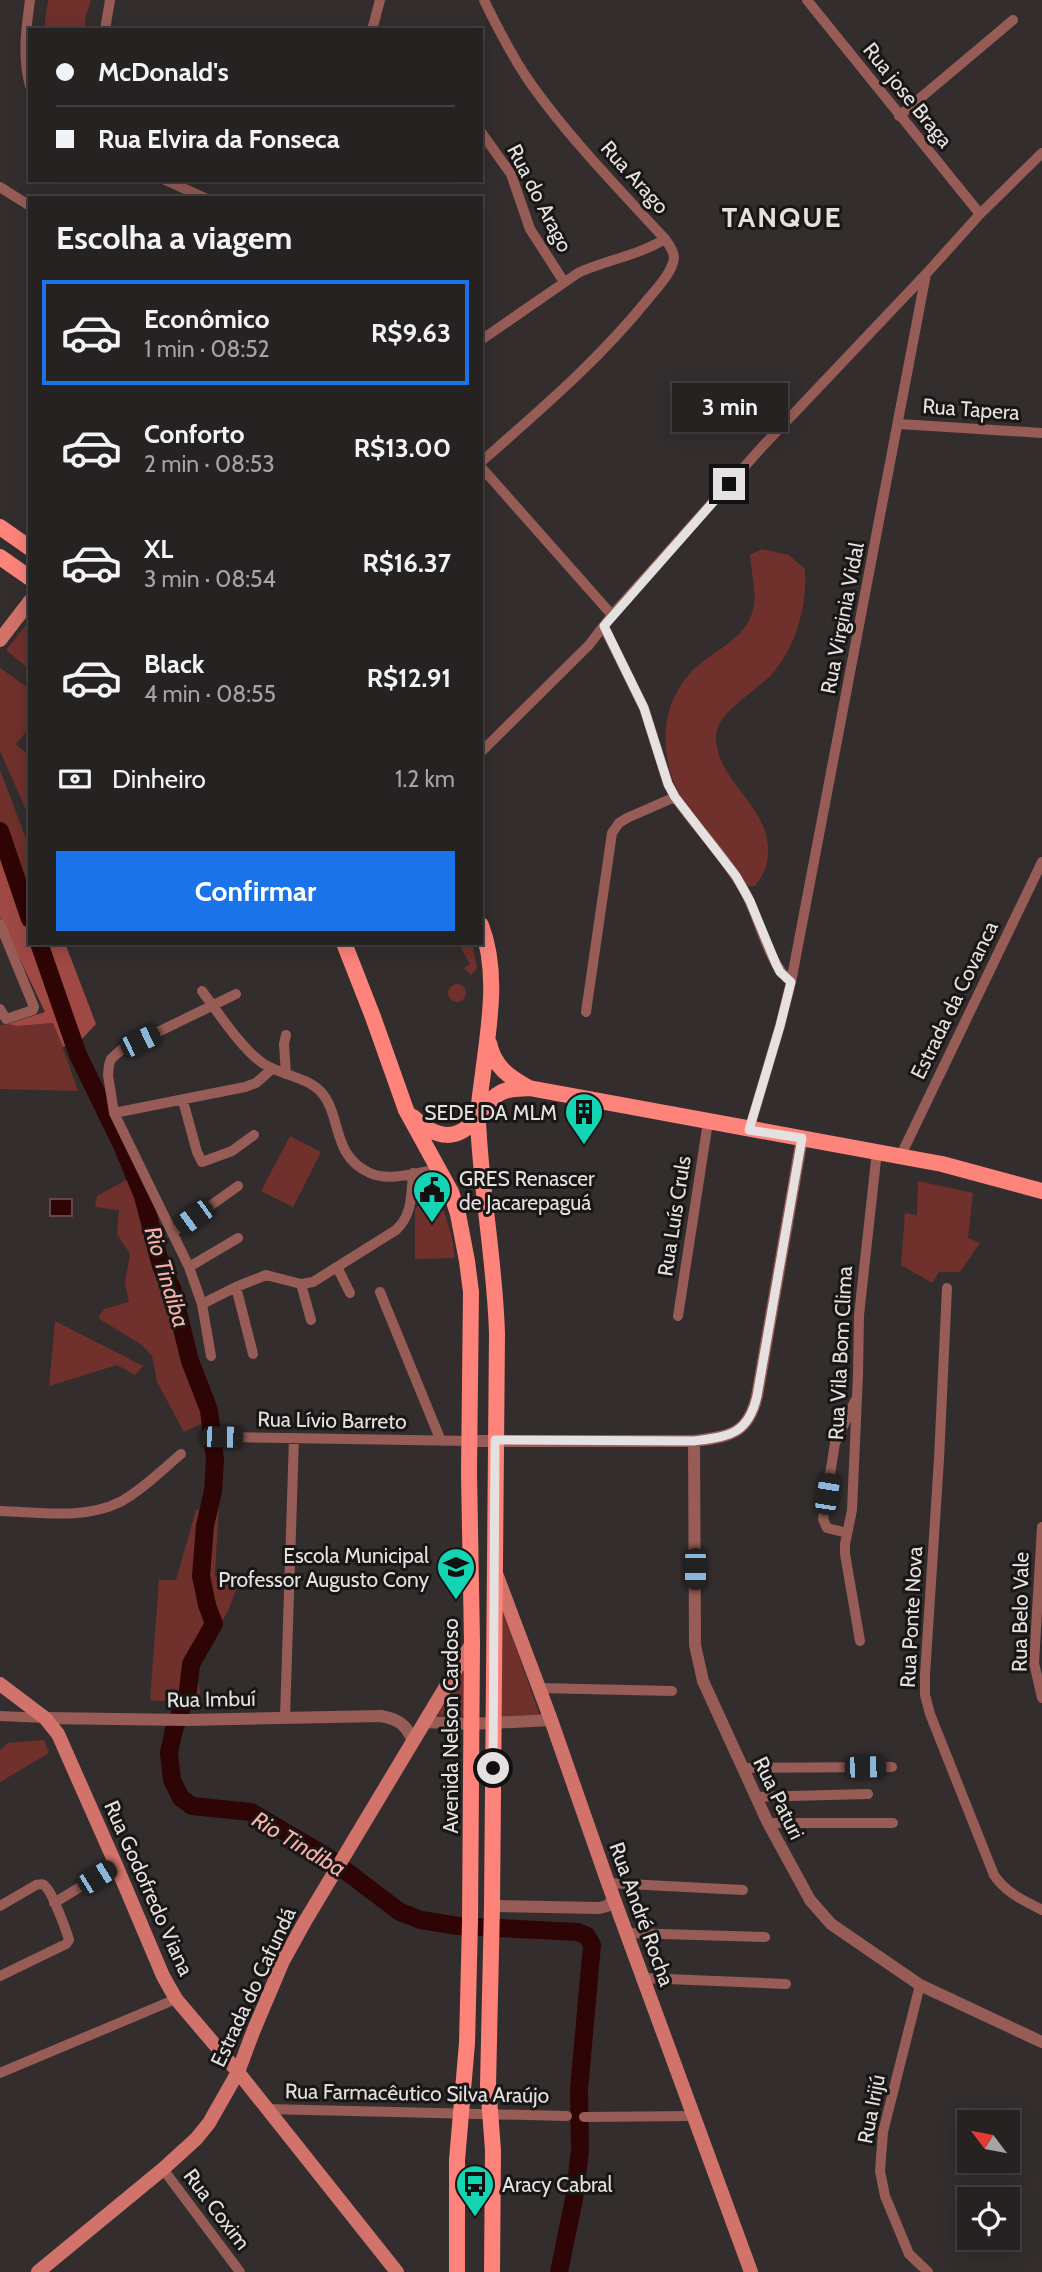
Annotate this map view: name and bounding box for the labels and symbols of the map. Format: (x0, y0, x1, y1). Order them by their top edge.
street label: Rua jose Braga (857, 37, 958, 153)
street label: Rua Arago (596, 135, 674, 219)
street label: Rua do Arago (502, 140, 578, 256)
district label: TANQUE (722, 200, 842, 234)
callout: 3 min (671, 382, 787, 432)
street label: Rua Tapera (922, 393, 1020, 425)
route end (713, 468, 745, 500)
street label: Rua Virginia Vidal (815, 540, 869, 696)
street label: Estrada da Covanca (905, 917, 1003, 1083)
car (117, 1022, 164, 1060)
building icon: SEDE DA MLM (563, 1091, 605, 1146)
place label: SEDE DA MLM (424, 1100, 557, 1125)
street label: Rua Luís Cruls (652, 1154, 696, 1278)
place label: GRES Renascer de Jacarepaguá (459, 1166, 595, 1215)
public building icon: GRES Renascer de Jacarepaguá (411, 1169, 453, 1224)
car (171, 1196, 218, 1238)
water label: Rio Tindiba (138, 1223, 196, 1331)
street label: Rua Vila Bom Clima (823, 1265, 857, 1441)
street label: Rua Lívio Barreto (257, 1406, 407, 1434)
car (201, 1426, 244, 1448)
car (814, 1472, 841, 1516)
place label: Escola Municipal Professor Augusto Cony (218, 1543, 429, 1592)
school or university icon: Escola Municipal Professor Augusto Cony (435, 1546, 477, 1601)
street label: Rua Ponte Nova (895, 1546, 927, 1688)
car (685, 1548, 706, 1590)
street label: Rua Belo Vale (1006, 1551, 1034, 1672)
street label: Avenida Nelson Cardoso (438, 1618, 463, 1834)
street label: Rua Imbuí (166, 1686, 256, 1712)
route start (477, 1752, 509, 1784)
street label: Rua Paturi (748, 1753, 810, 1843)
car (844, 1756, 887, 1778)
street label: Rua Godofredo Viana (99, 1797, 199, 1979)
water label: Rio Tindiba (247, 1805, 351, 1883)
street label: Rua André Rocha (604, 1839, 680, 1989)
car (74, 1857, 121, 1897)
street label: Estrada do Cafundá (205, 1903, 301, 2071)
street label: Rua Irijú (852, 2072, 891, 2146)
street label: Rua Farmacêutico Silva Araújo (285, 2078, 549, 2109)
north arrow (957, 2110, 1020, 2174)
bus stop icon: Aracy Cabral (454, 2163, 496, 2218)
street label: Rua Coxim (178, 2164, 256, 2254)
place label: Aracy Cabral (502, 2172, 613, 2197)

